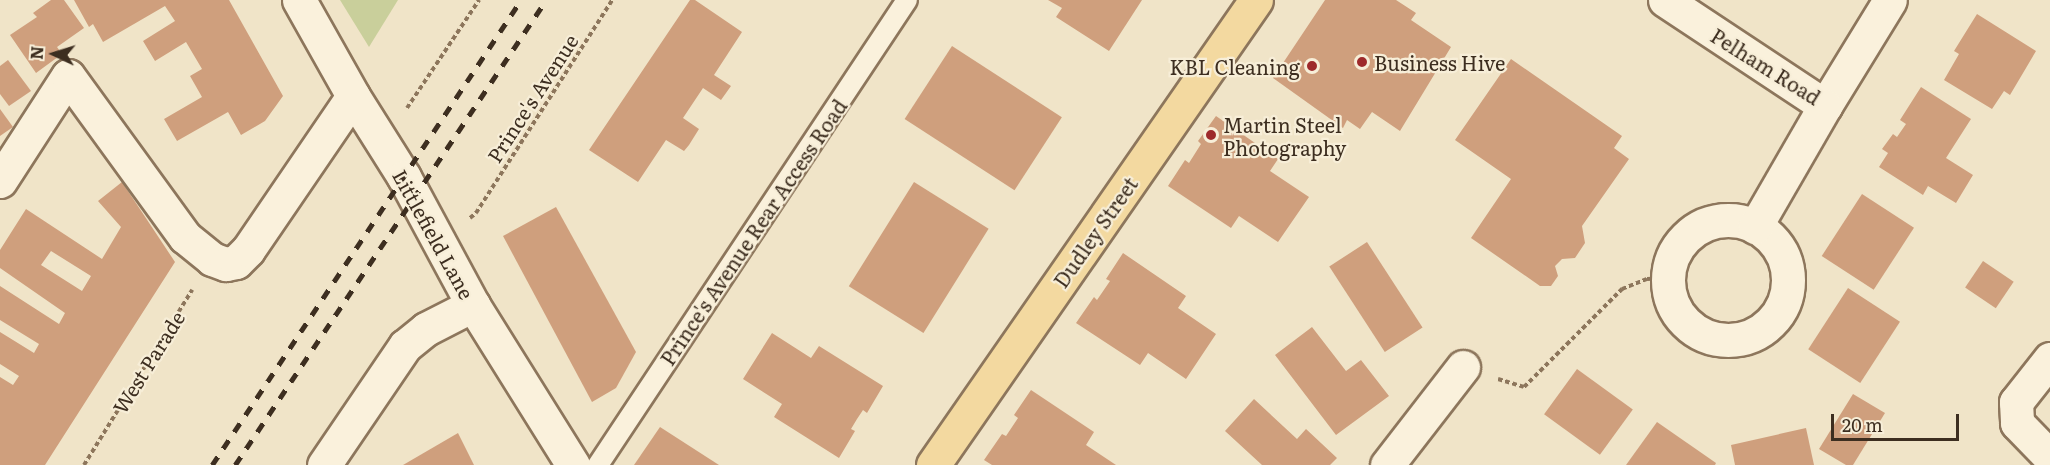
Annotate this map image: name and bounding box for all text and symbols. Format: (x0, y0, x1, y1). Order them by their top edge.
street label: Pelham Road (1707, 23, 1825, 109)
north arrow (24, 24, 84, 84)
street label: Prince's Avenue (482, 29, 582, 167)
text: N (24, 45, 48, 60)
place label: Business Hive (1374, 50, 1505, 74)
place label: KBL Cleaning (1169, 54, 1300, 78)
marker: Business Hive (1355, 55, 1369, 69)
marker: KBL Cleaning (1305, 59, 1319, 73)
street label: Prince's Avenue Rear Access Road (655, 94, 851, 370)
place label: Martin Steel Photography (1223, 112, 1346, 159)
marker: Martin Steel Photography (1204, 128, 1218, 142)
street label: Littlefield Lane (389, 165, 479, 303)
street label: Dudley Street (1048, 172, 1142, 292)
street label: West Parade (107, 306, 189, 418)
scale bar (1834, 402, 1962, 440)
text: 20 m (1842, 411, 1883, 438)

